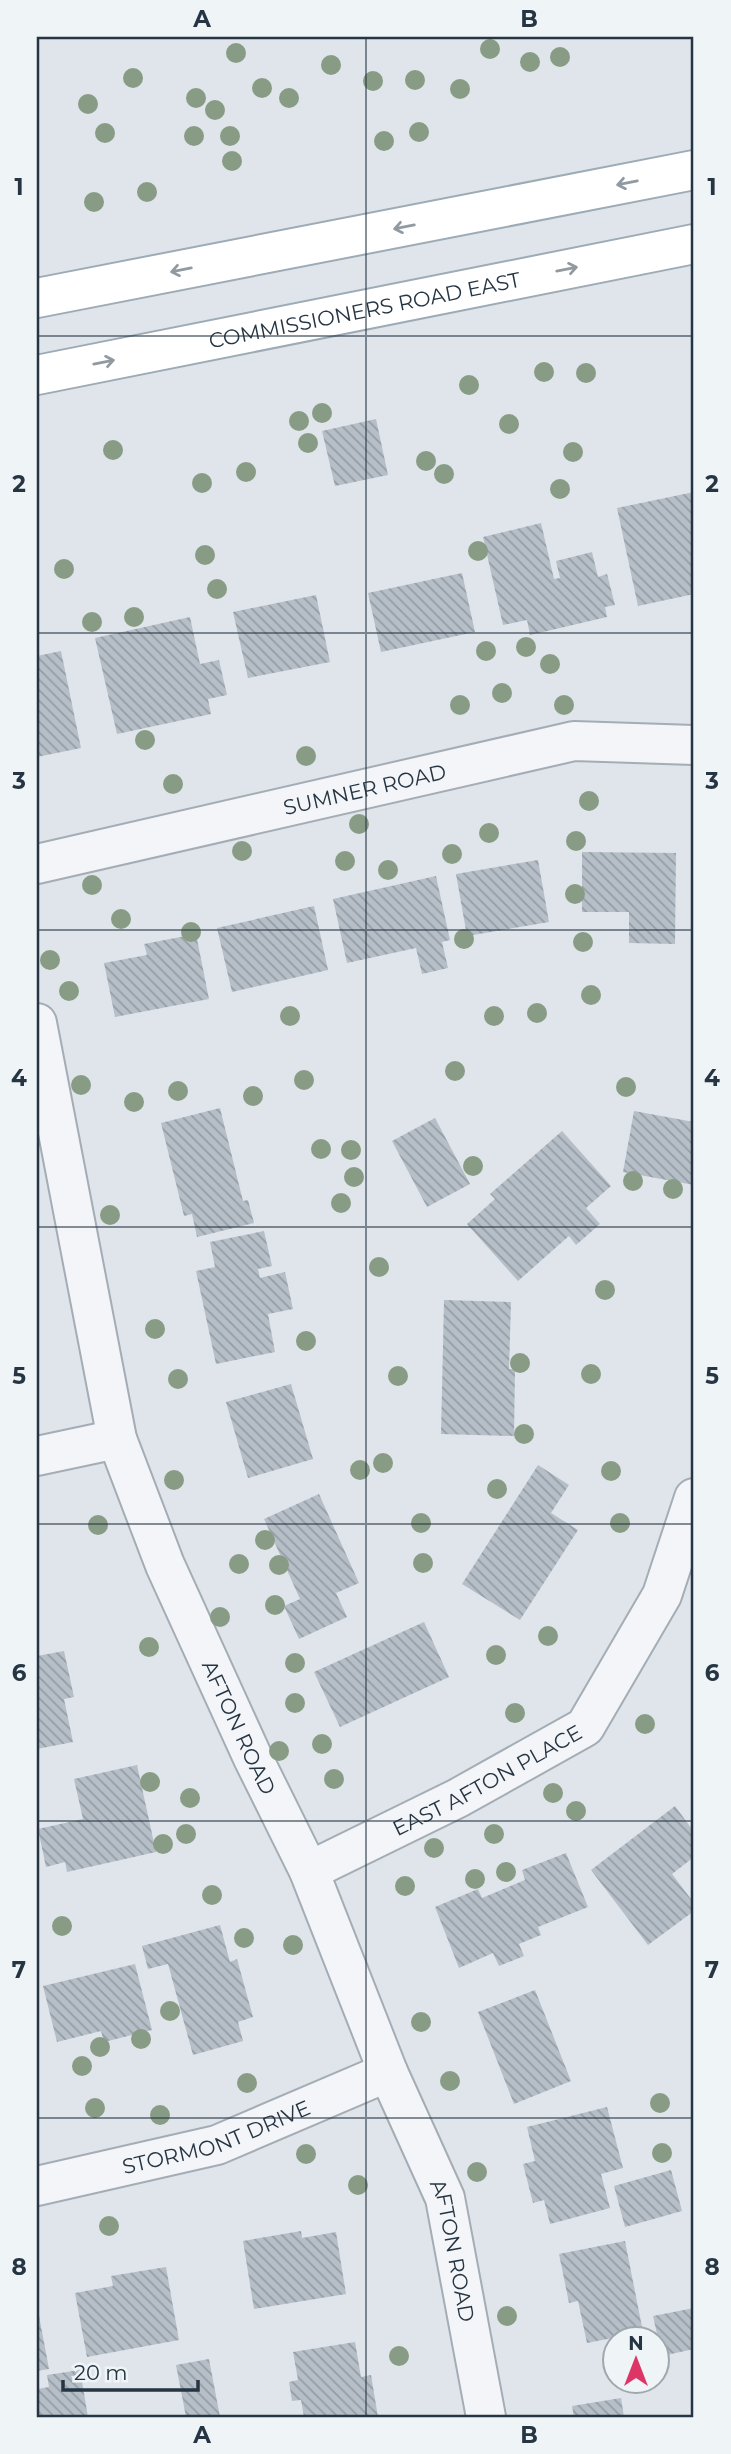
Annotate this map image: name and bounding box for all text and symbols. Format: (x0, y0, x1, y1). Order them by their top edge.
text: A (192, 5, 211, 33)
text: B (520, 5, 538, 33)
text: 1 (14, 173, 24, 201)
text: 1 (707, 173, 717, 201)
one-way arrow (616, 177, 639, 190)
one-way arrow (393, 220, 416, 234)
one-way arrow (555, 262, 578, 275)
one-way arrow (170, 264, 193, 278)
street label: COMMISSIONERS ROAD EAST (207, 266, 523, 353)
one-way arrow (92, 354, 115, 368)
text: 2 (12, 470, 26, 498)
text: 2 (705, 470, 719, 498)
street label: SUMNER ROAD (281, 758, 448, 820)
text: 3 (11, 767, 26, 795)
text: 3 (704, 767, 719, 795)
text: 4 (11, 1064, 27, 1092)
text: 4 (704, 1064, 720, 1092)
text: 5 (12, 1362, 26, 1390)
text: 5 (705, 1362, 719, 1390)
street label: AFTON ROAD (198, 1656, 282, 1799)
text: 6 (12, 1659, 27, 1687)
text: 6 (705, 1659, 720, 1687)
street label: EAST AFTON PLACE (388, 1719, 586, 1841)
text: 7 (12, 1956, 26, 1984)
text: 7 (705, 1956, 719, 1984)
street label: STORMONT DRIVE (120, 2094, 314, 2179)
street label: AFTON ROAD (425, 2175, 480, 2324)
text: 8 (11, 2253, 27, 2281)
text: 8 (704, 2253, 720, 2281)
north arrow (602, 2324, 672, 2394)
text: N (628, 2332, 644, 2355)
scale bar (63, 2349, 198, 2393)
text: 20 m (74, 2360, 128, 2385)
text: A (192, 2421, 211, 2449)
text: B (520, 2421, 538, 2449)

